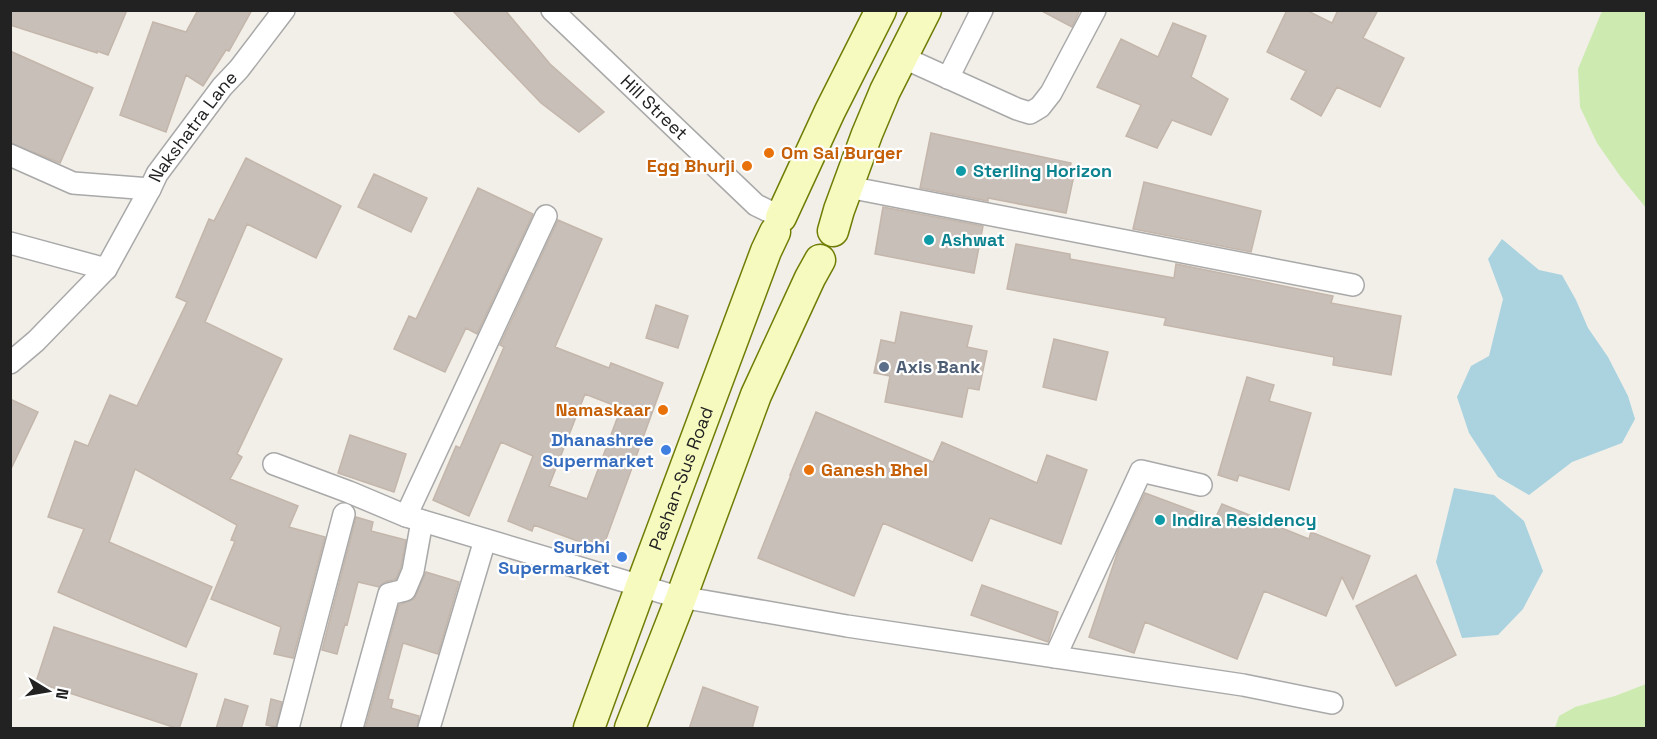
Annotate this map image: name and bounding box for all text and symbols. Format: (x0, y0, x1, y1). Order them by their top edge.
street label: Nakshatra Lane (143, 66, 242, 186)
street label: Hill Street (616, 69, 693, 145)
place label: Om Sai Burger (781, 141, 903, 164)
marker: Om Sai Burger (762, 146, 776, 160)
place label: Egg Bhurji (647, 154, 735, 177)
marker: Egg Bhurji (740, 159, 754, 173)
place label: Sterling Horizon (973, 159, 1112, 182)
marker: Sterling Horizon (954, 164, 968, 178)
place label: Ashwat (941, 228, 1005, 251)
marker: Ashwat (922, 233, 936, 247)
place label: Axis Bank (896, 355, 980, 378)
marker: Axis Bank (877, 360, 891, 374)
place label: Namaskaar (555, 398, 651, 421)
street label: Pashan-Sus Road (643, 403, 718, 553)
marker: Namaskaar (656, 403, 670, 417)
place label: Dhanashree Supermarket (542, 428, 654, 472)
marker: Dhanashree Supermarket (659, 443, 673, 457)
place label: Ganesh Bhel (821, 458, 928, 481)
marker: Ganesh Bhel (802, 463, 816, 477)
place label: Indira Residency (1172, 508, 1317, 531)
marker: Indira Residency (1153, 513, 1167, 527)
place label: Surbhi Supermarket (498, 535, 610, 579)
marker: Surbhi Supermarket (615, 550, 629, 564)
north arrow (18, 661, 78, 721)
text: N (51, 686, 74, 701)

